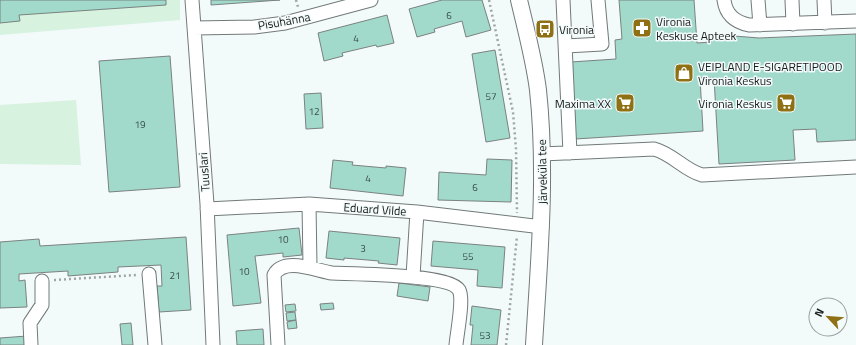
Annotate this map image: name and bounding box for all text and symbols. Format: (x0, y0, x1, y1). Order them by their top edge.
street label: Pisuhänna (256, 7, 312, 35)
house number: 6 (446, 8, 452, 23)
place label: Vironia Keskuse Apteek (656, 12, 736, 45)
pharmacy icon: Vironia Keskuse Apteek (631, 17, 653, 39)
bus stop icon: Vironia (534, 18, 556, 40)
place label: Vironia (559, 20, 594, 39)
house number: 4 (353, 31, 359, 46)
place label: VEIPLAND E-SIGARETIPOOD Vironia Keskus (698, 57, 843, 90)
shop icon: VEIPLAND E-SIGARETIPOOD Vironia Keskus (673, 62, 695, 84)
house number: 57 (485, 89, 497, 104)
supermarket icon: Maxima XX (614, 92, 636, 114)
supermarket icon: Vironia Keskus (775, 92, 797, 114)
place label: Maxima XX (555, 94, 611, 113)
place label: Vironia Keskus (698, 94, 772, 113)
house number: 12 (308, 104, 320, 119)
house number: 19 (134, 117, 146, 132)
street label: Järveküla tee (532, 139, 552, 205)
street label: Tuuslari (193, 152, 215, 192)
house number: 4 (365, 171, 371, 186)
house number: 6 (472, 180, 478, 195)
street label: Eduard Vilde (343, 197, 407, 221)
house number: 10 (277, 232, 289, 247)
house number: 3 (360, 241, 366, 256)
house number: 55 (462, 249, 474, 264)
house number: 10 (238, 264, 250, 279)
house number: 21 (169, 268, 181, 283)
north arrow (808, 297, 848, 337)
text: N (810, 306, 828, 320)
house number: 53 (479, 328, 491, 343)

